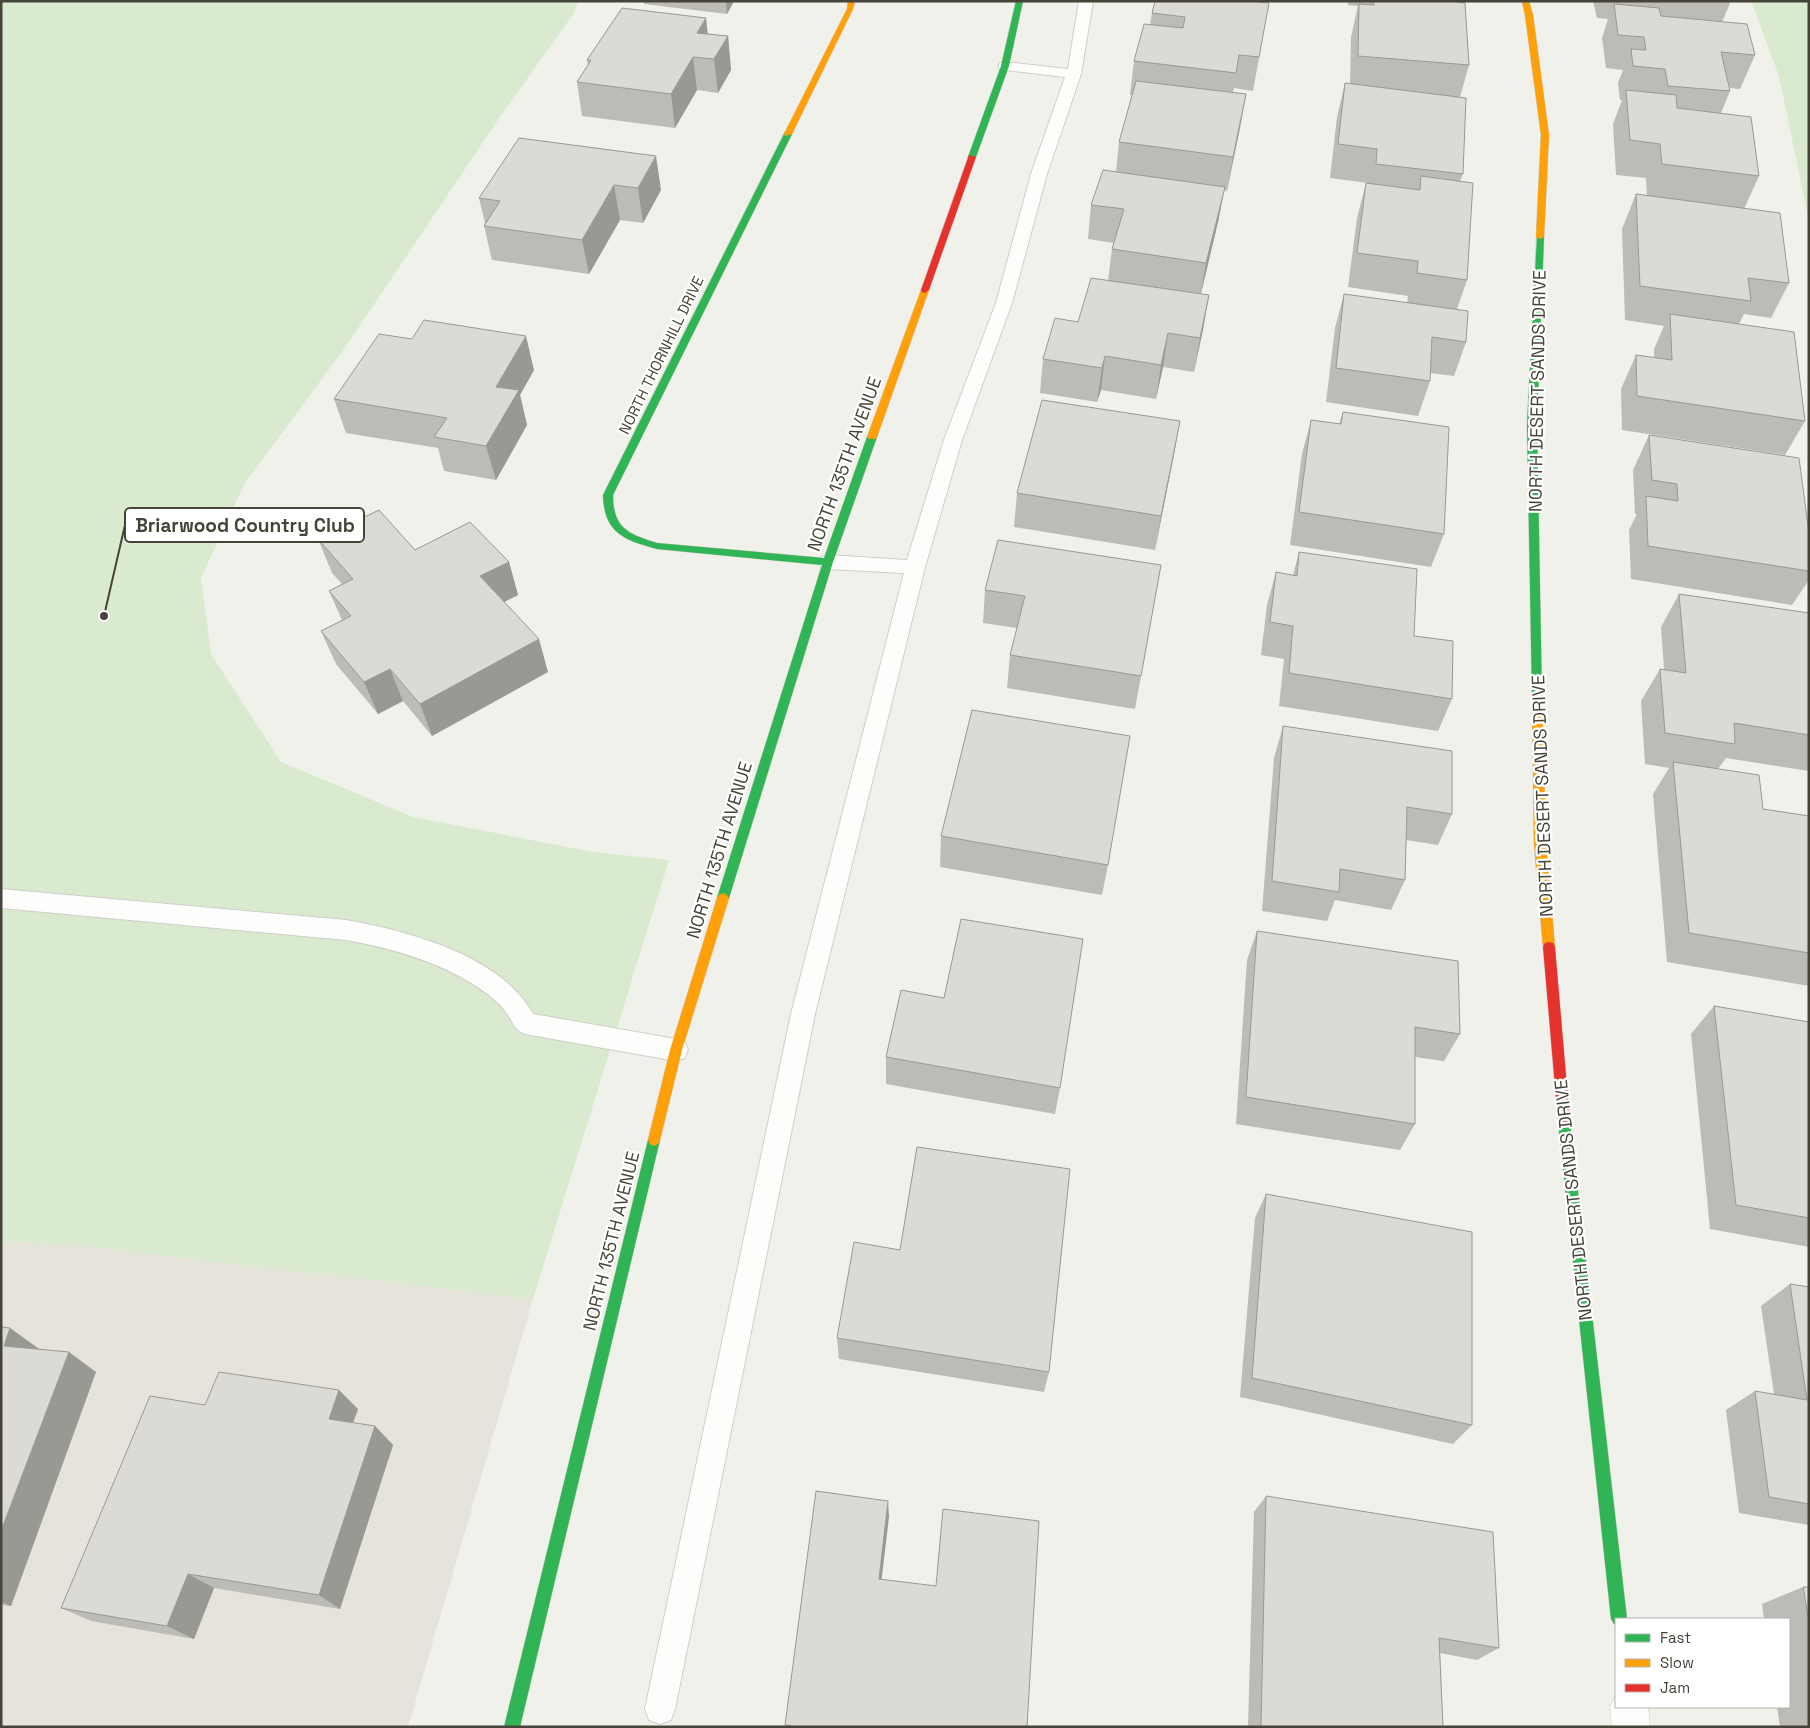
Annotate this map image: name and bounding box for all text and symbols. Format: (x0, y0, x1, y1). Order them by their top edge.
street label: NORTH DESERT SANDS DRIVE (1523, 270, 1551, 512)
street label: NORTH THORNHILL DRIVE (614, 273, 708, 437)
street label: NORTH 135TH AVENUE (802, 374, 886, 554)
callout: Briarwood Country Club (125, 508, 364, 542)
text: Briarwood Country Club (135, 513, 355, 538)
street label: NORTH DESERT SANDS DRIVE (1526, 675, 1558, 917)
street label: NORTH 135TH AVENUE (681, 759, 757, 941)
street label: NORTH DESERT SANDS DRIVE (1549, 1078, 1597, 1322)
street label: NORTH 135TH AVENUE (578, 1149, 644, 1333)
legend (1615, 1618, 1790, 1708)
text: Fast (1660, 1628, 1691, 1647)
text: Slow (1660, 1653, 1694, 1672)
text: Jam (1660, 1678, 1690, 1697)

